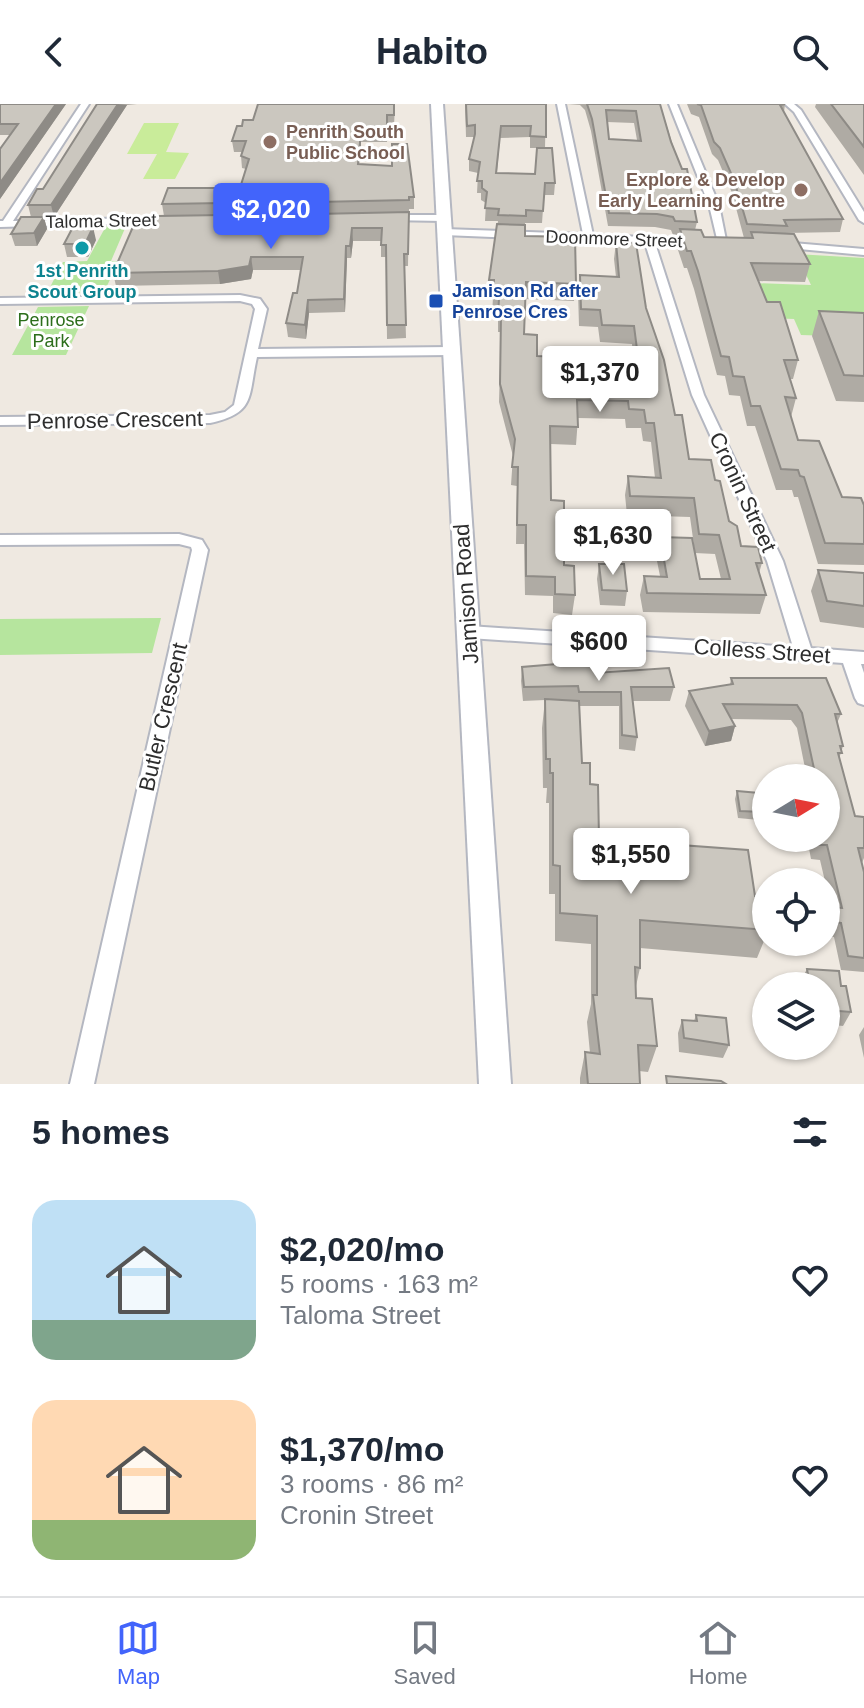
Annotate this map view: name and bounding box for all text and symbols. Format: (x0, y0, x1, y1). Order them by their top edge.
icon: back (32, 30, 76, 74)
icon: search (788, 30, 832, 74)
text: Habito (376, 31, 488, 72)
place label: Penrith South Public School (286, 122, 405, 163)
marker: Penrith South Public School (261, 133, 279, 151)
place label: Explore & Develop Early Learning Centre (598, 170, 785, 211)
marker: Explore & Develop Early Learning Centre (792, 181, 810, 199)
pin: $2,020 (206, 183, 336, 251)
text: $2,020 (231, 194, 311, 224)
street label: Taloma Street (45, 210, 157, 232)
street label: Doonmore Street (545, 227, 683, 251)
marker: 1st Penrith Scout Group (73, 239, 91, 257)
place label: 1st Penrith Scout Group (28, 261, 137, 302)
place label: Jamison Rd after Penrose Cres (452, 281, 598, 322)
marker: Jamison Rd after Penrose Cres (427, 292, 445, 310)
park label: Penrose Park (17, 310, 85, 351)
pin: $1,370 (535, 346, 665, 414)
text: $1,370 (560, 357, 640, 387)
street label: Penrose Crescent (27, 406, 203, 434)
street label: Cronin Street (704, 428, 782, 556)
pin: $1,630 (548, 509, 678, 577)
text: $1,630 (573, 520, 653, 550)
street label: Jamison Road (449, 523, 483, 665)
pin: $600 (552, 615, 646, 683)
text: $600 (570, 626, 628, 656)
street label: Colless Street (693, 634, 831, 668)
street label: Butler Crescent (134, 640, 192, 794)
north arrow (752, 764, 840, 852)
map controls (752, 764, 840, 1060)
pin: $1,550 (566, 828, 696, 896)
text: $1,550 (591, 839, 671, 869)
button: locate (752, 868, 840, 956)
button: layers (752, 972, 840, 1060)
icon: filters (788, 1110, 832, 1154)
text: 5 homes (32, 1113, 170, 1151)
text: $2,020/mo (280, 1230, 444, 1268)
icon: home (96, 1232, 192, 1328)
icon: heart (788, 1258, 832, 1302)
text: 5 rooms · 163 m² (280, 1269, 478, 1299)
text: Taloma Street (280, 1300, 440, 1330)
text: $1,370/mo (280, 1430, 444, 1468)
icon: home (96, 1432, 192, 1528)
icon: heart (788, 1458, 832, 1502)
text: 3 rooms · 86 m² (280, 1469, 464, 1499)
text: Cronin Street (280, 1500, 433, 1530)
tab: Map (116, 1616, 160, 1690)
tab: Saved (393, 1616, 456, 1690)
tab: Home (689, 1616, 748, 1690)

